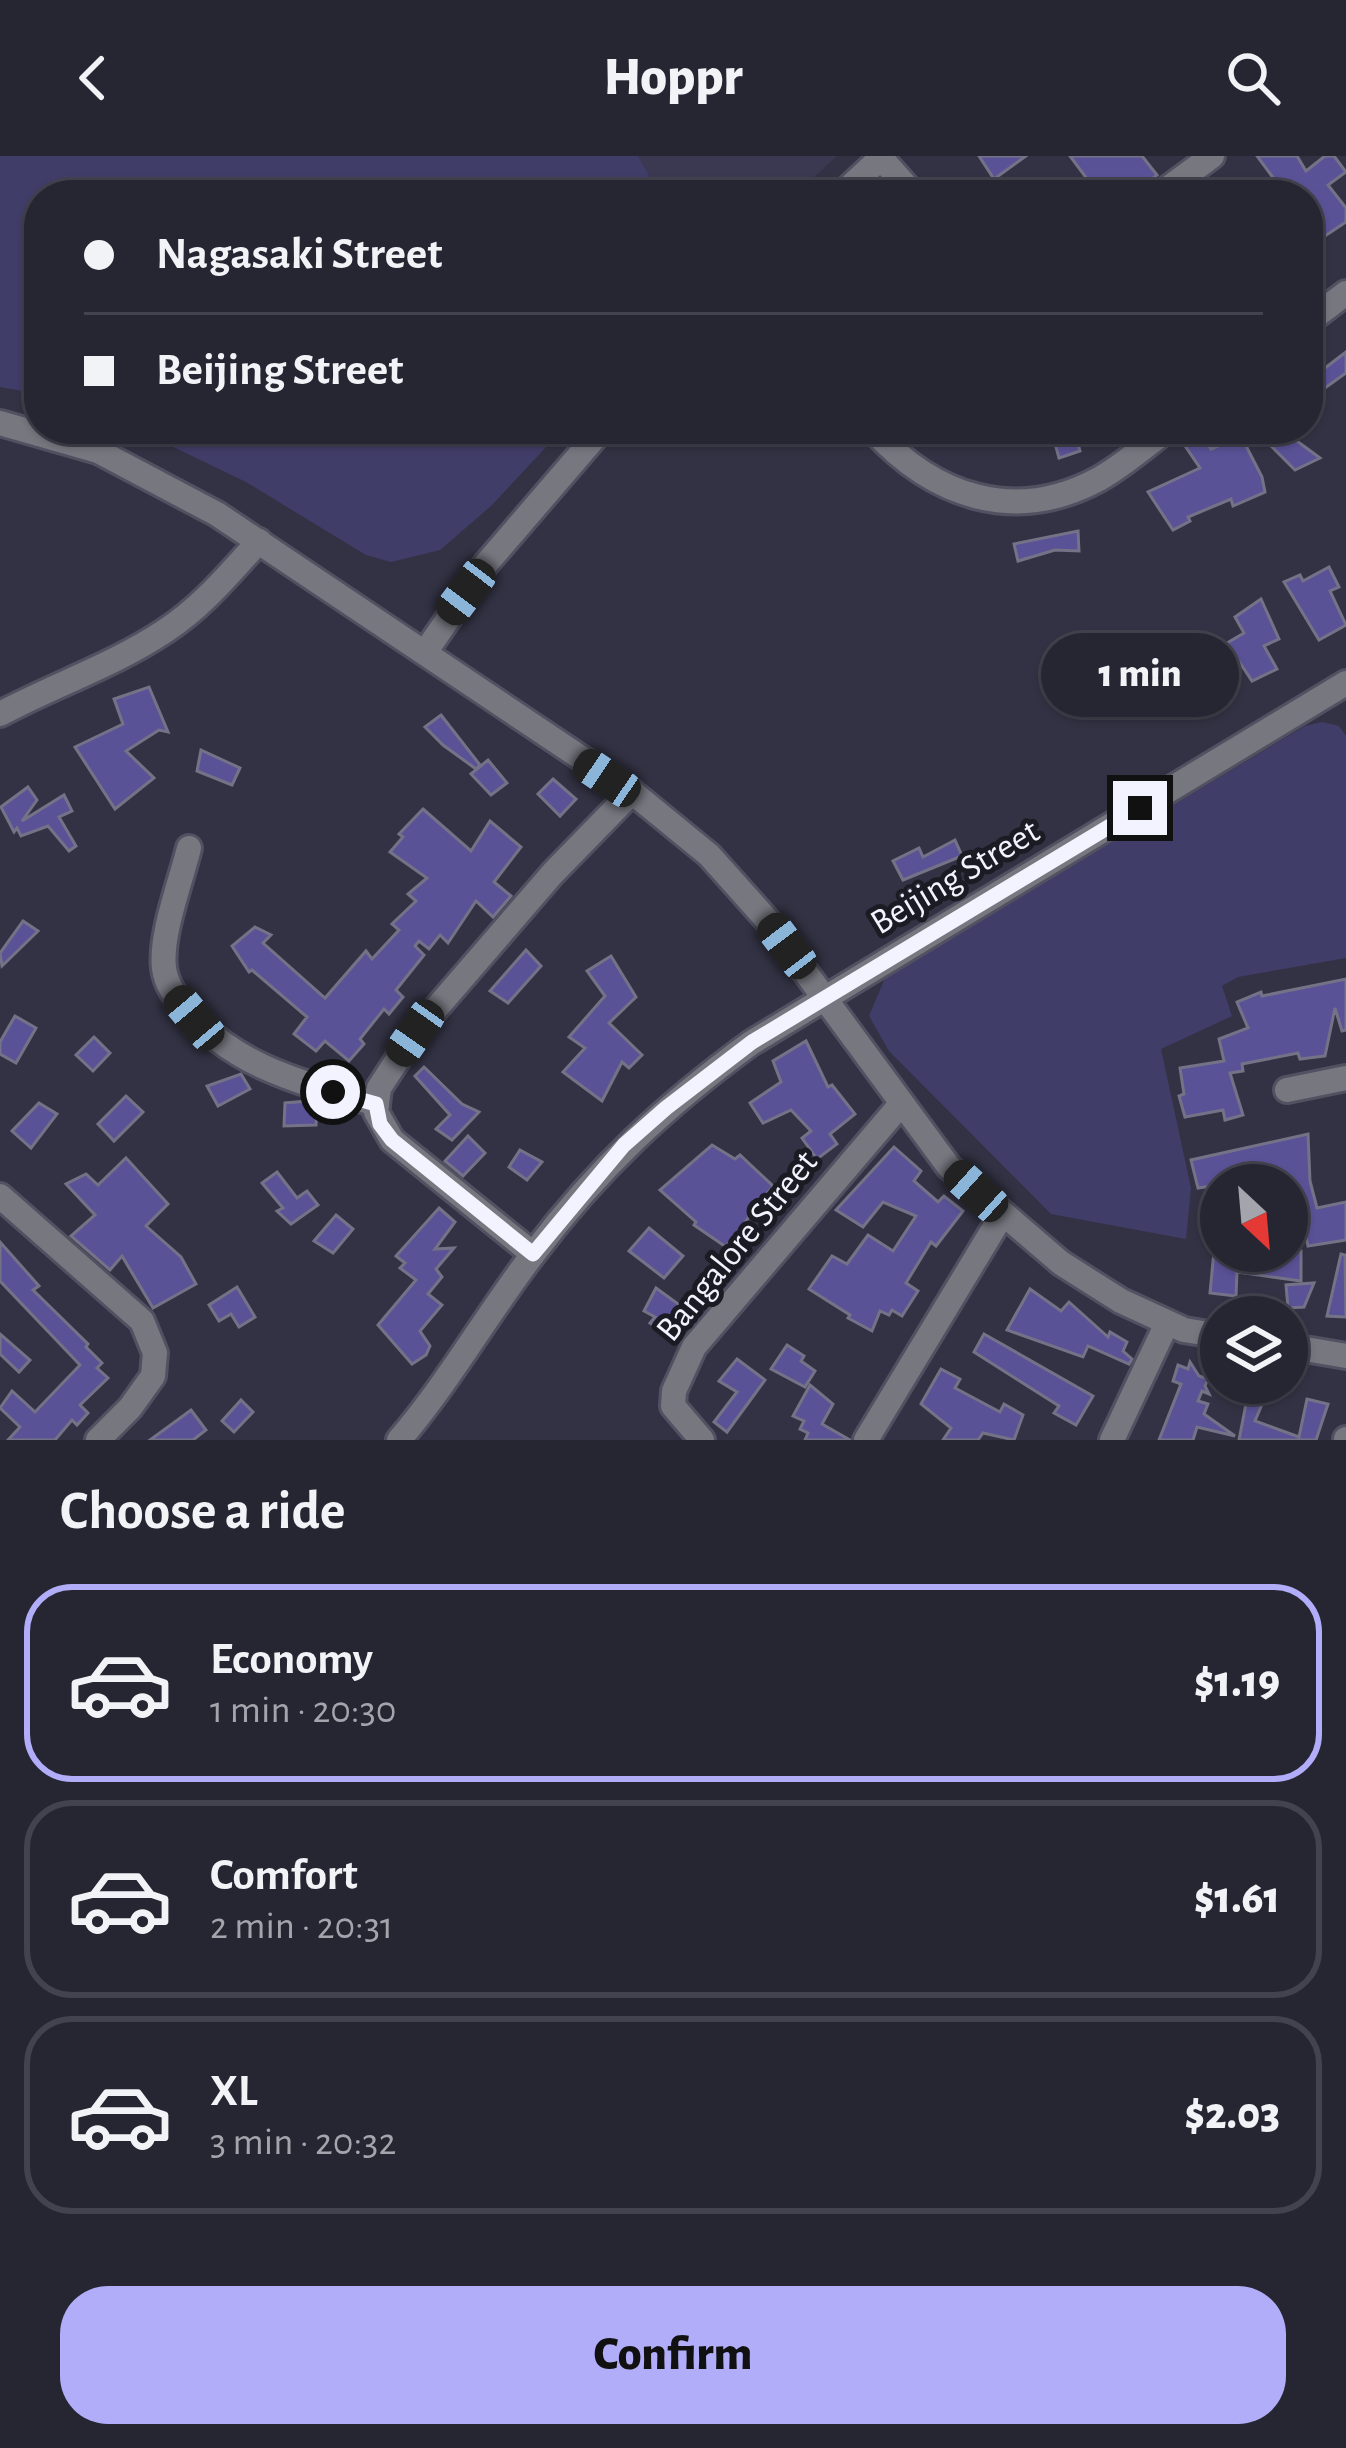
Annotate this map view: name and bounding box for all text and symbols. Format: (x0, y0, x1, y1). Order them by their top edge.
icon: back (60, 45, 126, 111)
icon: search (1220, 45, 1286, 111)
text: Hoppr (603, 51, 743, 105)
text: Nagasaki Street (156, 232, 443, 277)
text: Beijing Street (156, 348, 403, 393)
car (430, 552, 502, 632)
callout: 1 min (1041, 634, 1239, 718)
text: 1 min (1098, 655, 1182, 694)
car (567, 743, 647, 813)
route end (1113, 781, 1167, 835)
street label: Beijing Street (865, 813, 1046, 941)
car (751, 906, 823, 986)
car (157, 979, 231, 1057)
car (380, 993, 450, 1073)
route start (306, 1065, 360, 1119)
street label: Bangalore Street (650, 1144, 825, 1348)
car (937, 1154, 1015, 1228)
north arrow (1200, 1164, 1308, 1272)
map controls (1200, 1164, 1308, 1404)
button: layers (1200, 1296, 1308, 1404)
text: Choose a ride (60, 1485, 346, 1539)
icon: car (66, 1629, 174, 1737)
text: Economy (210, 1637, 373, 1682)
text: $1.19 (1194, 1660, 1280, 1705)
text: 1 min · 20:30 (210, 1691, 396, 1730)
icon: car (66, 1845, 174, 1953)
text: Comfort (210, 1853, 358, 1898)
text: $1.61 (1194, 1876, 1280, 1921)
text: 2 min · 20:31 (210, 1907, 394, 1946)
icon: car (66, 2061, 174, 2169)
text: XL (210, 2069, 258, 2114)
text: $2.03 (1184, 2092, 1280, 2137)
text: 3 min · 20:32 (210, 2123, 396, 2162)
button: Confirm (60, 2286, 1286, 2424)

